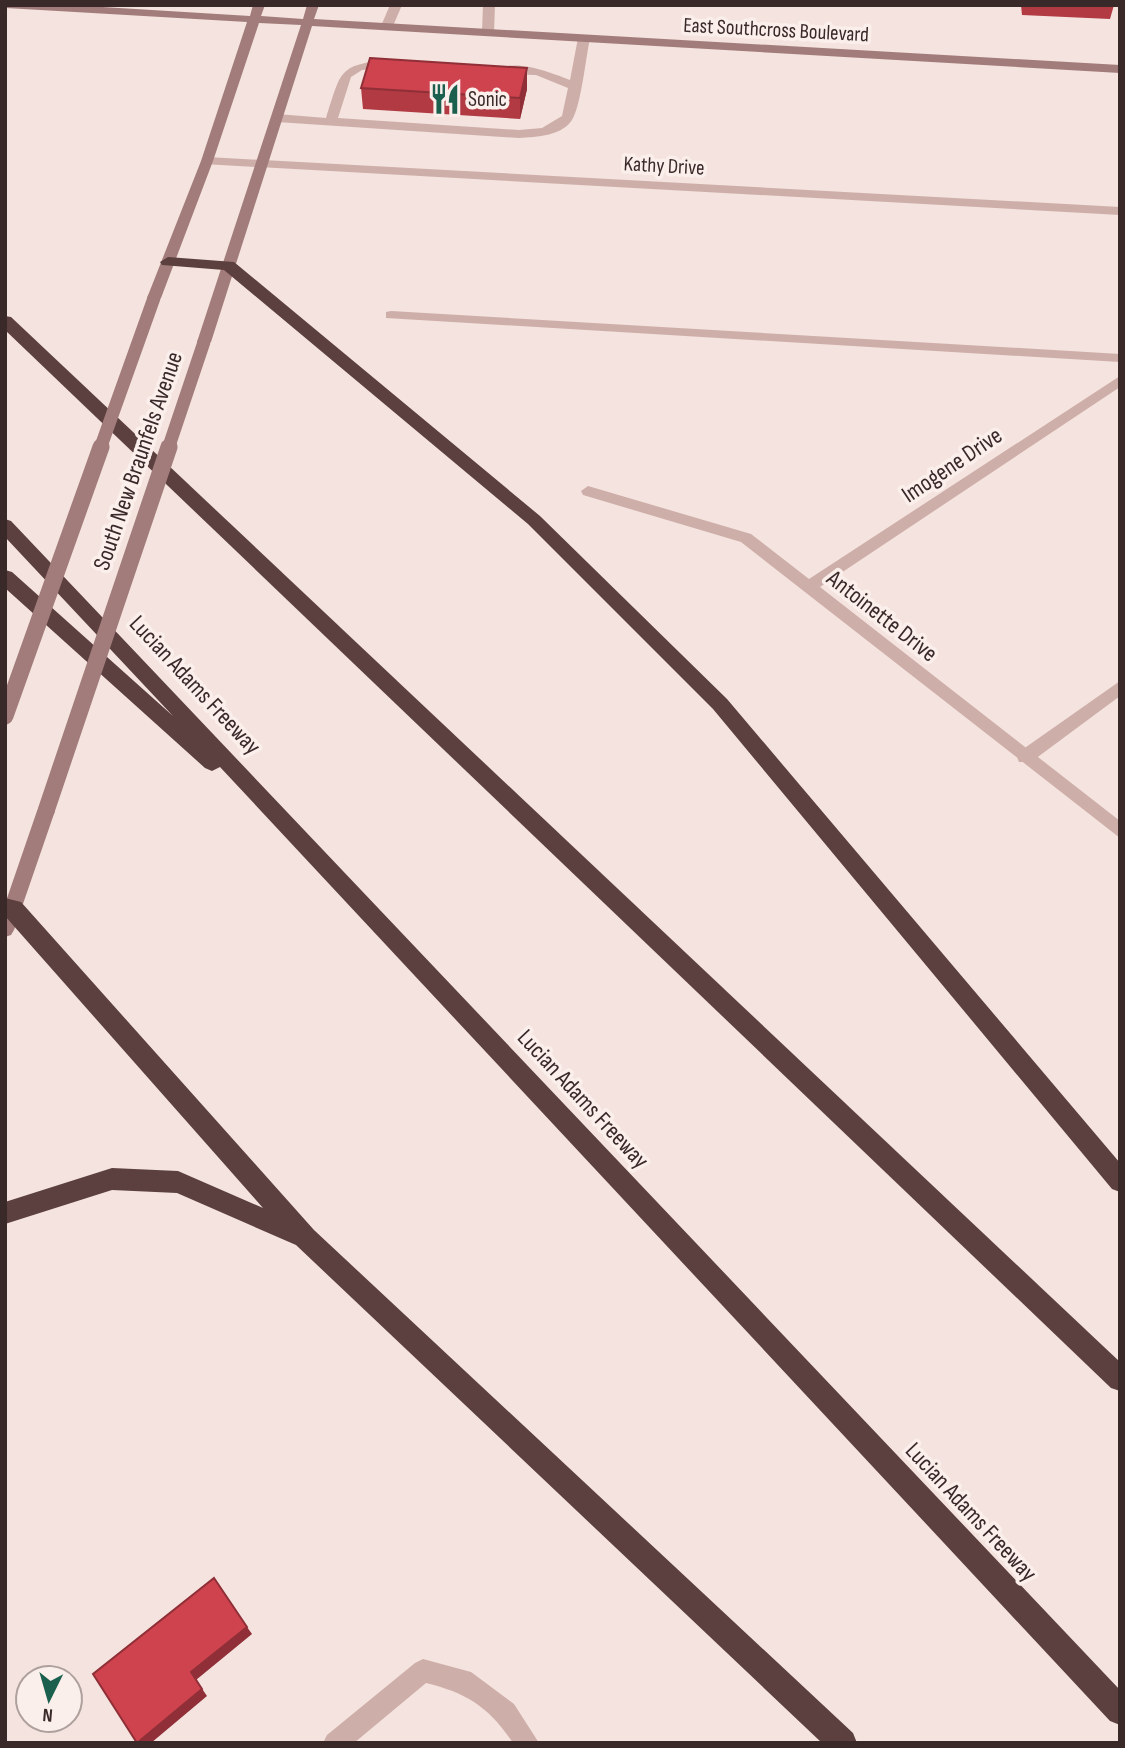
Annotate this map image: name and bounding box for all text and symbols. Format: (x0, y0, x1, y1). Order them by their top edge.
street label: East Southcross Boulevard (683, 13, 869, 47)
restaurant icon: Sonic (428, 82, 462, 116)
place label: Sonic (468, 87, 507, 112)
street label: Kathy Drive (623, 151, 705, 181)
street label: South New Braunfels Avenue (87, 348, 189, 574)
street label: Imogene Drive (896, 421, 1008, 509)
street label: Antoinette Drive (820, 563, 943, 668)
street label: Lucian Adams Freeway (123, 609, 267, 761)
street label: Lucian Adams Freeway (511, 1023, 655, 1175)
street label: Lucian Adams Freeway (899, 1436, 1043, 1588)
north arrow (14, 1664, 84, 1734)
text: N (42, 1703, 54, 1726)

